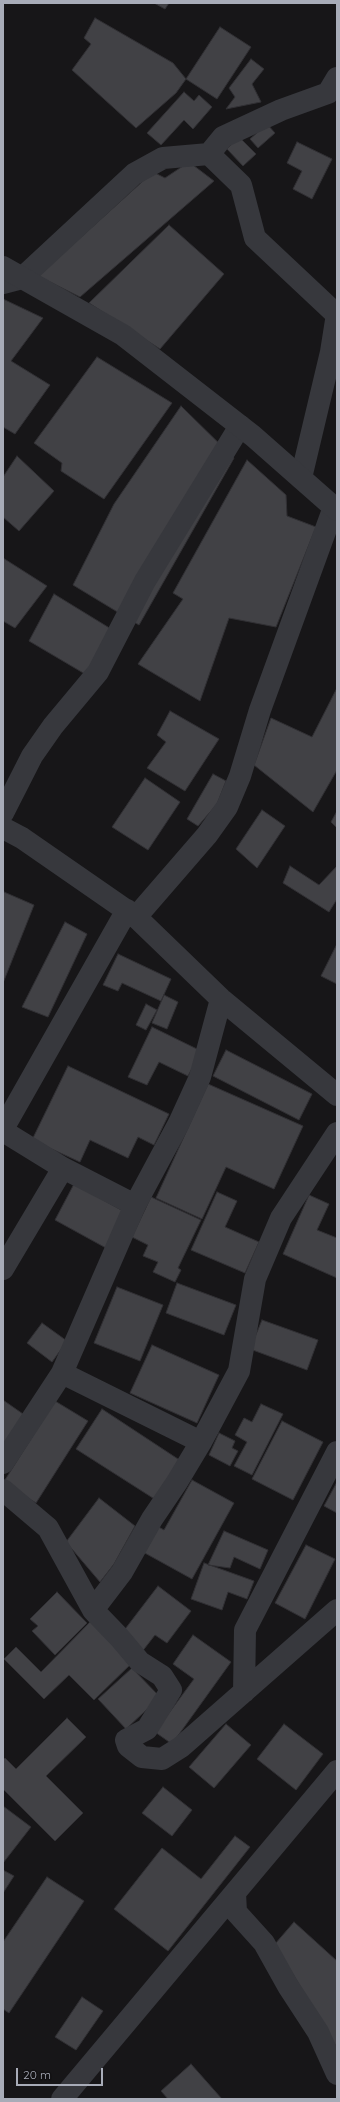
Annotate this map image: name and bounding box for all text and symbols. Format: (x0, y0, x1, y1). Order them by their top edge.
scale bar (18, 2060, 105, 2086)
text: 20 m (23, 2067, 51, 2082)

